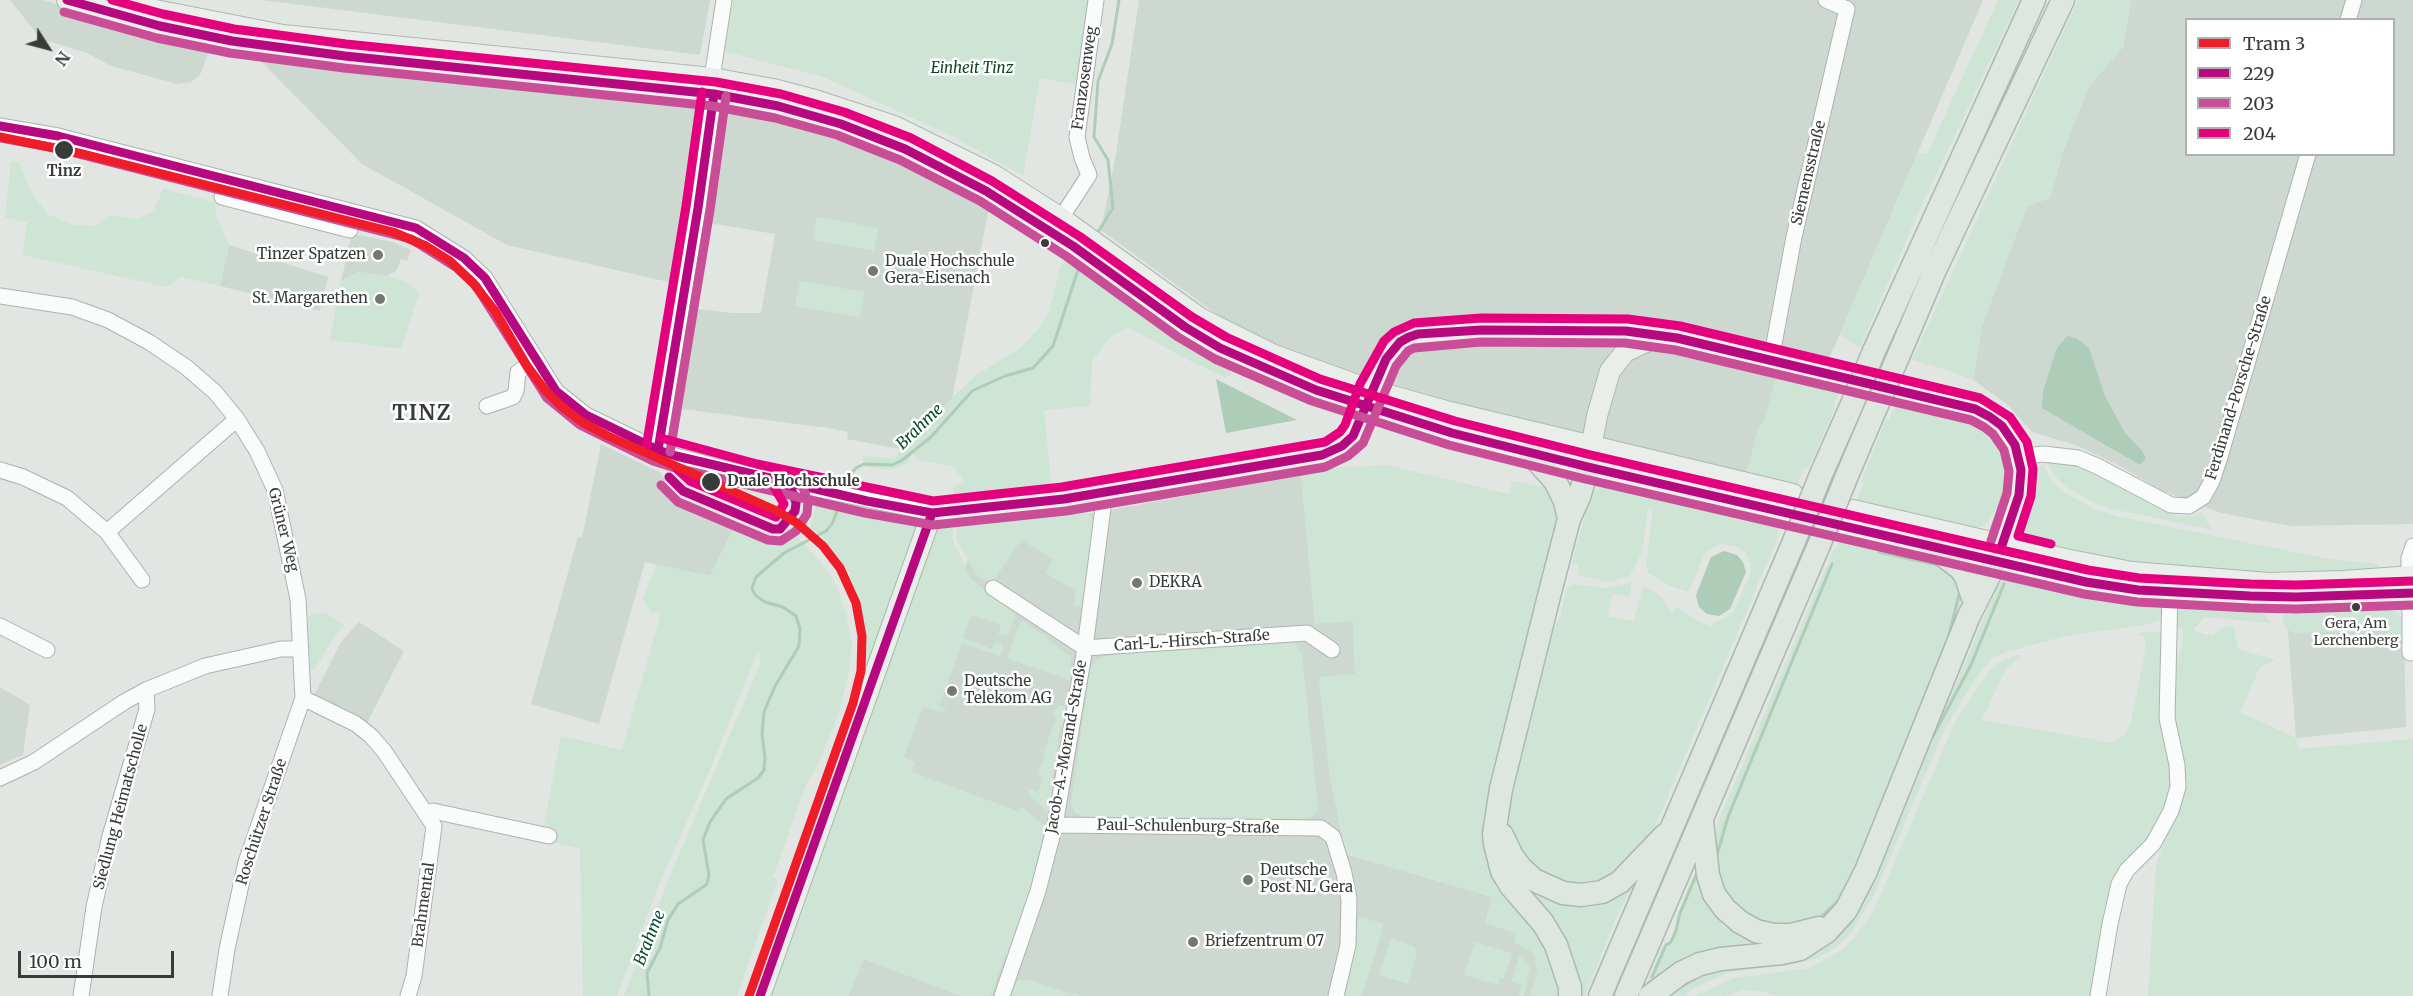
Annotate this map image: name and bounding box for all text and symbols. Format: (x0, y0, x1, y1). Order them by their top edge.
north arrow (18, 18, 78, 78)
legend (2185, 18, 2395, 156)
street label: Franzosenweg (1069, 25, 1101, 131)
text: Tram 3 (2243, 32, 2305, 55)
text: N (51, 48, 74, 70)
park label: Einheit Tinz (931, 60, 1013, 78)
text: 229 (2243, 62, 2275, 85)
text: 203 (2243, 92, 2274, 115)
street label: Siemensstraße (1788, 119, 1830, 227)
text: 204 (2243, 122, 2276, 145)
marker: Tinz (53, 139, 75, 161)
place label: Tinz (47, 163, 81, 181)
unlabelled marker (1039, 237, 1051, 249)
place label: Tinzer Spatzen (257, 246, 366, 264)
marker: Tinzer Spatzen (371, 248, 385, 262)
place label: Duale Hochschule Gera-Eisenach (885, 253, 1014, 288)
marker: Duale Hochschule Gera-Eisenach (866, 264, 880, 278)
place label: St. Margarethen (252, 290, 368, 308)
marker: St. Margarethen (373, 292, 387, 306)
street label: Ferdinand-Porsche-Straße (2202, 294, 2276, 482)
water label: Brahme (893, 400, 947, 454)
district label: TINZ (392, 401, 452, 427)
marker: Duale Hochschule (700, 471, 722, 493)
place label: Duale Hochschule (727, 473, 860, 491)
street label: Grüner Weg (264, 486, 302, 574)
place label: DEKRA (1149, 574, 1202, 592)
marker: DEKRA (1130, 576, 1144, 590)
marker: Gera, Am Lerchenberg (2350, 601, 2362, 613)
place label: Gera, Am Lerchenberg (2313, 616, 2399, 648)
street label: Carl-L.-Hirsch-Straße (1114, 627, 1270, 655)
street label: Jacob-A.-Morand-Straße (1043, 659, 1091, 835)
place label: Deutsche Telekom AG (964, 673, 1052, 708)
marker: Deutsche Telekom AG (945, 684, 959, 698)
street label: Siedlung Heimatscholle (90, 722, 152, 892)
street label: Roschützer Straße (233, 757, 291, 887)
street label: Paul-Schulenburg-Straße (1097, 816, 1279, 838)
street label: Brahmental (409, 861, 439, 949)
place label: Deutsche Post NL Gera (1260, 862, 1353, 897)
marker: Deutsche Post NL Gera (1241, 873, 1255, 887)
water label: Brahme (630, 908, 670, 968)
place label: Briefzentrum 07 (1205, 933, 1324, 951)
marker: Briefzentrum 07 (1186, 935, 1200, 949)
scale bar (21, 939, 177, 977)
text: 100 m (29, 950, 82, 973)

